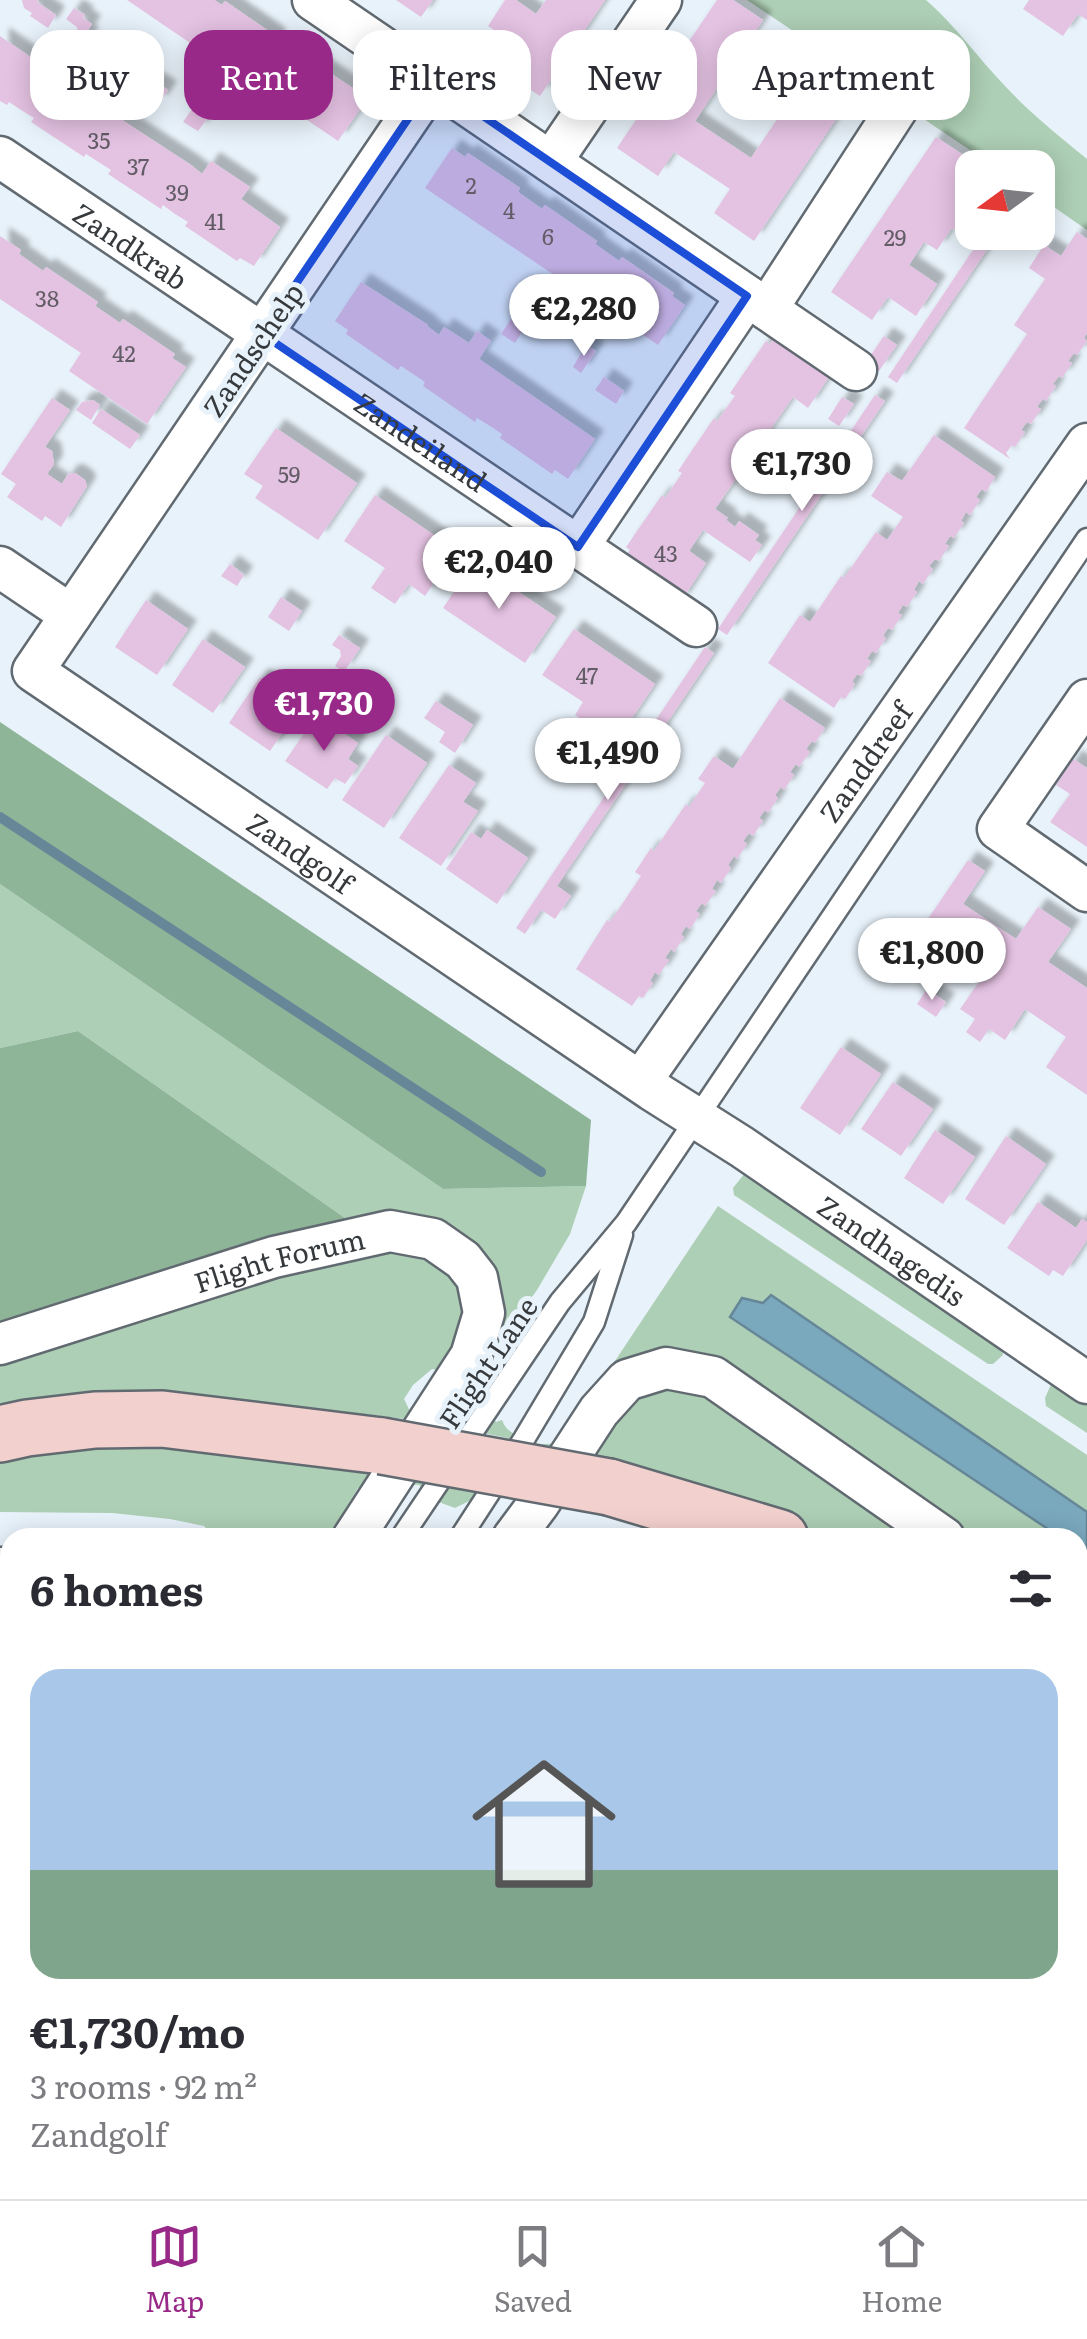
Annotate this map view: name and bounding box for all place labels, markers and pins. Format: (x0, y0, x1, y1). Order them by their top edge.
pin: €2,280 (503, 274, 665, 359)
pin: €1,730 (721, 429, 883, 514)
pin: €2,040 (418, 527, 580, 612)
pin: €1,730 (243, 669, 405, 754)
pin: €1,490 (527, 718, 689, 803)
pin: €1,800 (851, 918, 1013, 1003)

